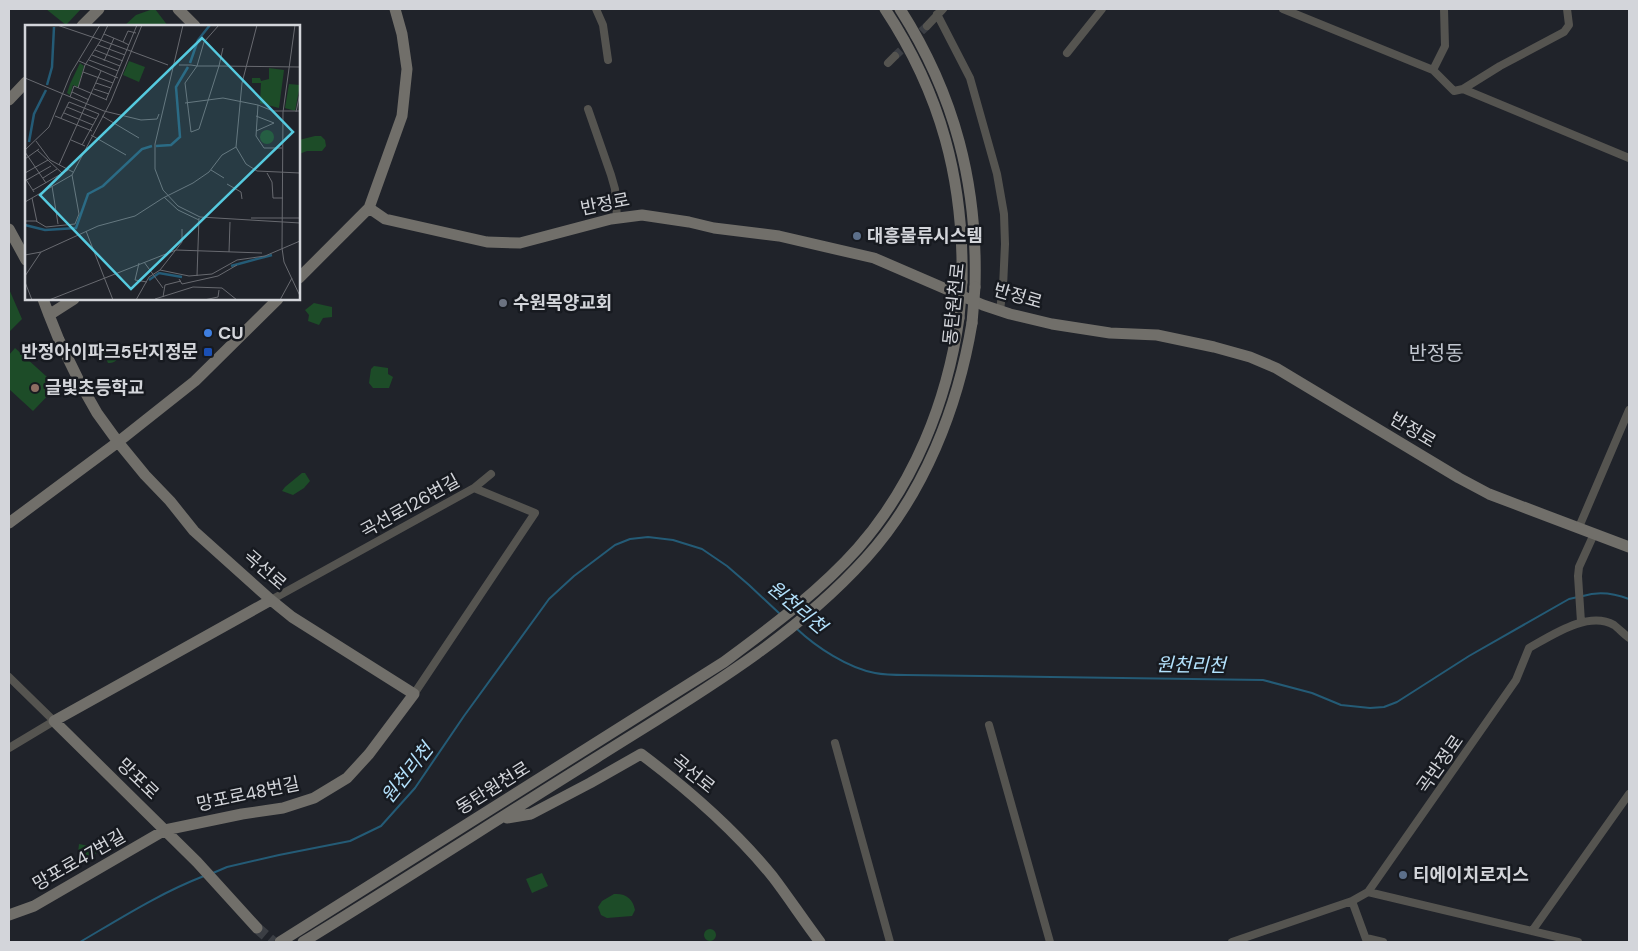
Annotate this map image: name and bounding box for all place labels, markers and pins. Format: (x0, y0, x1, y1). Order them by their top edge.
place label: 대흥물류시스템 (867, 224, 983, 248)
marker: 대흥물류시스템 (851, 230, 863, 242)
place label: 수원목양교회 (513, 291, 612, 315)
marker: 수원목양교회 (497, 297, 509, 309)
place label: CU (218, 321, 244, 345)
marker: CU (202, 327, 214, 339)
place label: 반정아이파크5단지정문 (21, 340, 198, 364)
marker: 반정아이파크5단지정문 (202, 346, 214, 358)
place label: 글빛초등학교 (45, 376, 144, 400)
marker: 글빛초등학교 (29, 382, 41, 394)
place label: 티에이치로지스 (1413, 863, 1529, 887)
marker: 티에이치로지스 (1397, 869, 1409, 881)

